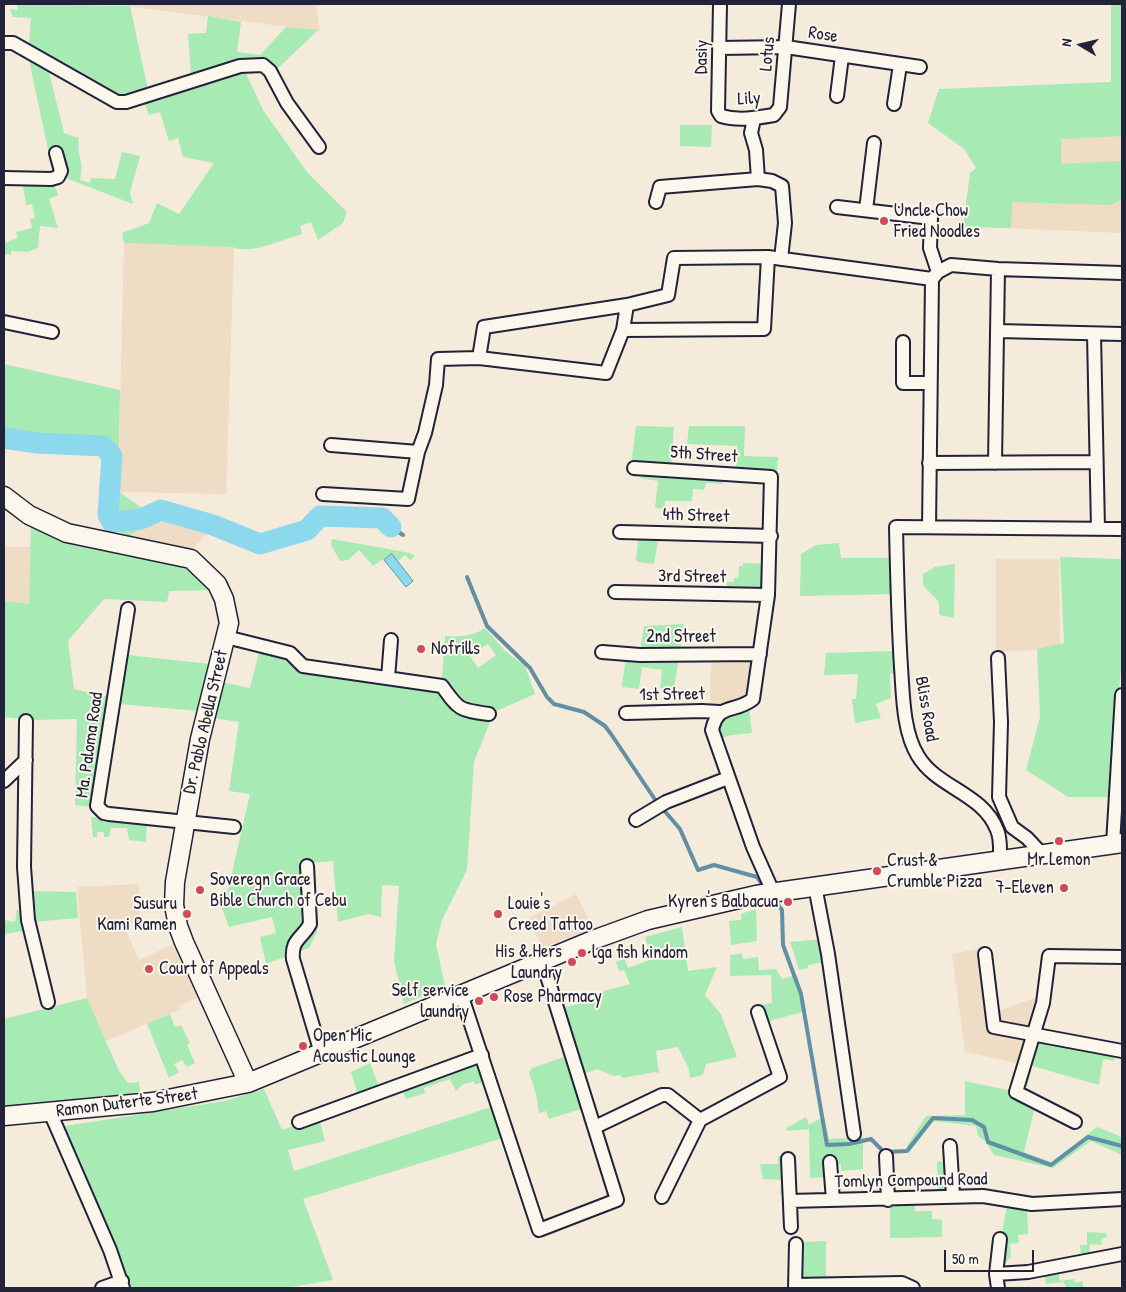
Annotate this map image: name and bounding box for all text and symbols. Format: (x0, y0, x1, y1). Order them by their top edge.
north arrow (1056, 20, 1106, 70)
street label: Rose (807, 22, 839, 48)
street label: Lotus (756, 36, 780, 72)
text: N (1056, 37, 1076, 48)
street label: Dasiy (691, 40, 713, 74)
street label: Lily (737, 88, 761, 110)
place label: Uncle Chow Fried Noodles (894, 200, 980, 242)
marker: Uncle Chow Fried Noodles (878, 215, 890, 227)
street label: 5th Street (670, 442, 738, 468)
street label: 4th Street (662, 504, 730, 528)
street label: 3rd Street (658, 566, 726, 588)
street label: 2nd Street (646, 626, 716, 648)
place label: Nofrills (431, 638, 480, 660)
marker: Nofrills (415, 643, 427, 655)
street label: Dr. Pablo Abella Street (179, 648, 233, 796)
street label: Bliss Road (910, 675, 942, 743)
street label: 1st Street (639, 684, 705, 706)
street label: Ma. Paloma Road (72, 691, 108, 799)
marker: Mr Lemon (1053, 835, 1065, 847)
place label: Mr Lemon (1027, 849, 1091, 871)
place label: Crust & Crumble Pizza (887, 850, 982, 892)
marker: Crust & Crumble Pizza (871, 865, 883, 877)
place label: Soveregn Grace Bible Church of Cebu (210, 869, 346, 912)
place label: 7-Eleven (995, 877, 1054, 899)
marker: 7-Eleven (1058, 882, 1070, 894)
marker: Soveregn Grace Bible Church of Cebu (194, 884, 206, 896)
place label: Kyren's Balbacua (668, 891, 778, 913)
place label: Susuru Kami Ramen (97, 893, 177, 936)
place label: Louie's Creed Tattoo (508, 893, 593, 936)
marker: Kyren's Balbacua (782, 896, 794, 908)
marker: Susuru Kami Ramen (181, 908, 193, 920)
marker: Louie's Creed Tattoo (492, 908, 504, 920)
place label: His & Hers Laundry (495, 941, 562, 984)
place label: lga fish kindom (592, 942, 688, 964)
marker: lga fish kindom (576, 947, 588, 959)
marker: His & Hers Laundry (566, 956, 578, 968)
place label: Court of Appeals (159, 958, 269, 980)
marker: Court of Appeals (143, 963, 155, 975)
place label: Self service laundry (392, 980, 469, 1022)
place label: Rose Pharmacy (504, 986, 602, 1008)
marker: Rose Pharmacy (488, 991, 500, 1003)
marker: Self service laundry (473, 995, 485, 1007)
place label: Open Mic Acoustic Lounge (313, 1025, 416, 1068)
marker: Open Mic Acoustic Lounge (297, 1040, 309, 1052)
street label: Ramon Duterte Street (55, 1084, 199, 1122)
street label: Tomlyn Compound Road (834, 1169, 988, 1193)
scale bar (946, 1240, 1036, 1272)
text: 50 m (952, 1248, 979, 1269)

